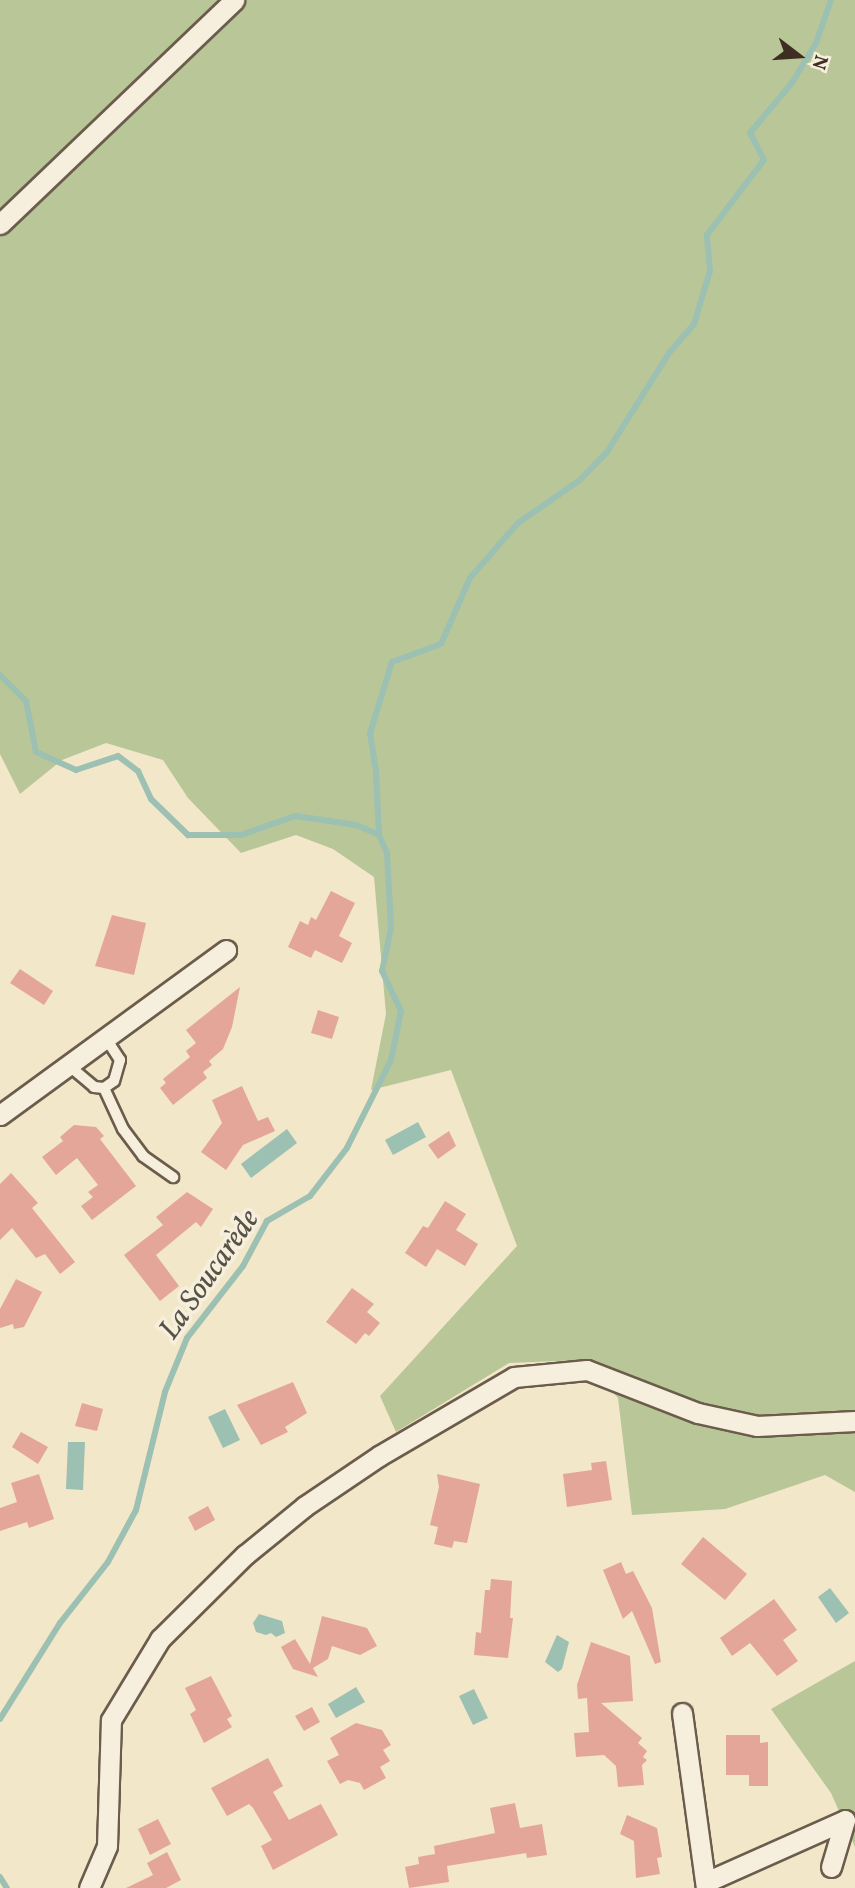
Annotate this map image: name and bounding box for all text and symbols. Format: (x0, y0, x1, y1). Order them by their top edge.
north arrow (764, 21, 834, 91)
text: N (805, 52, 834, 73)
water label: La Soucarède (152, 1203, 268, 1347)

